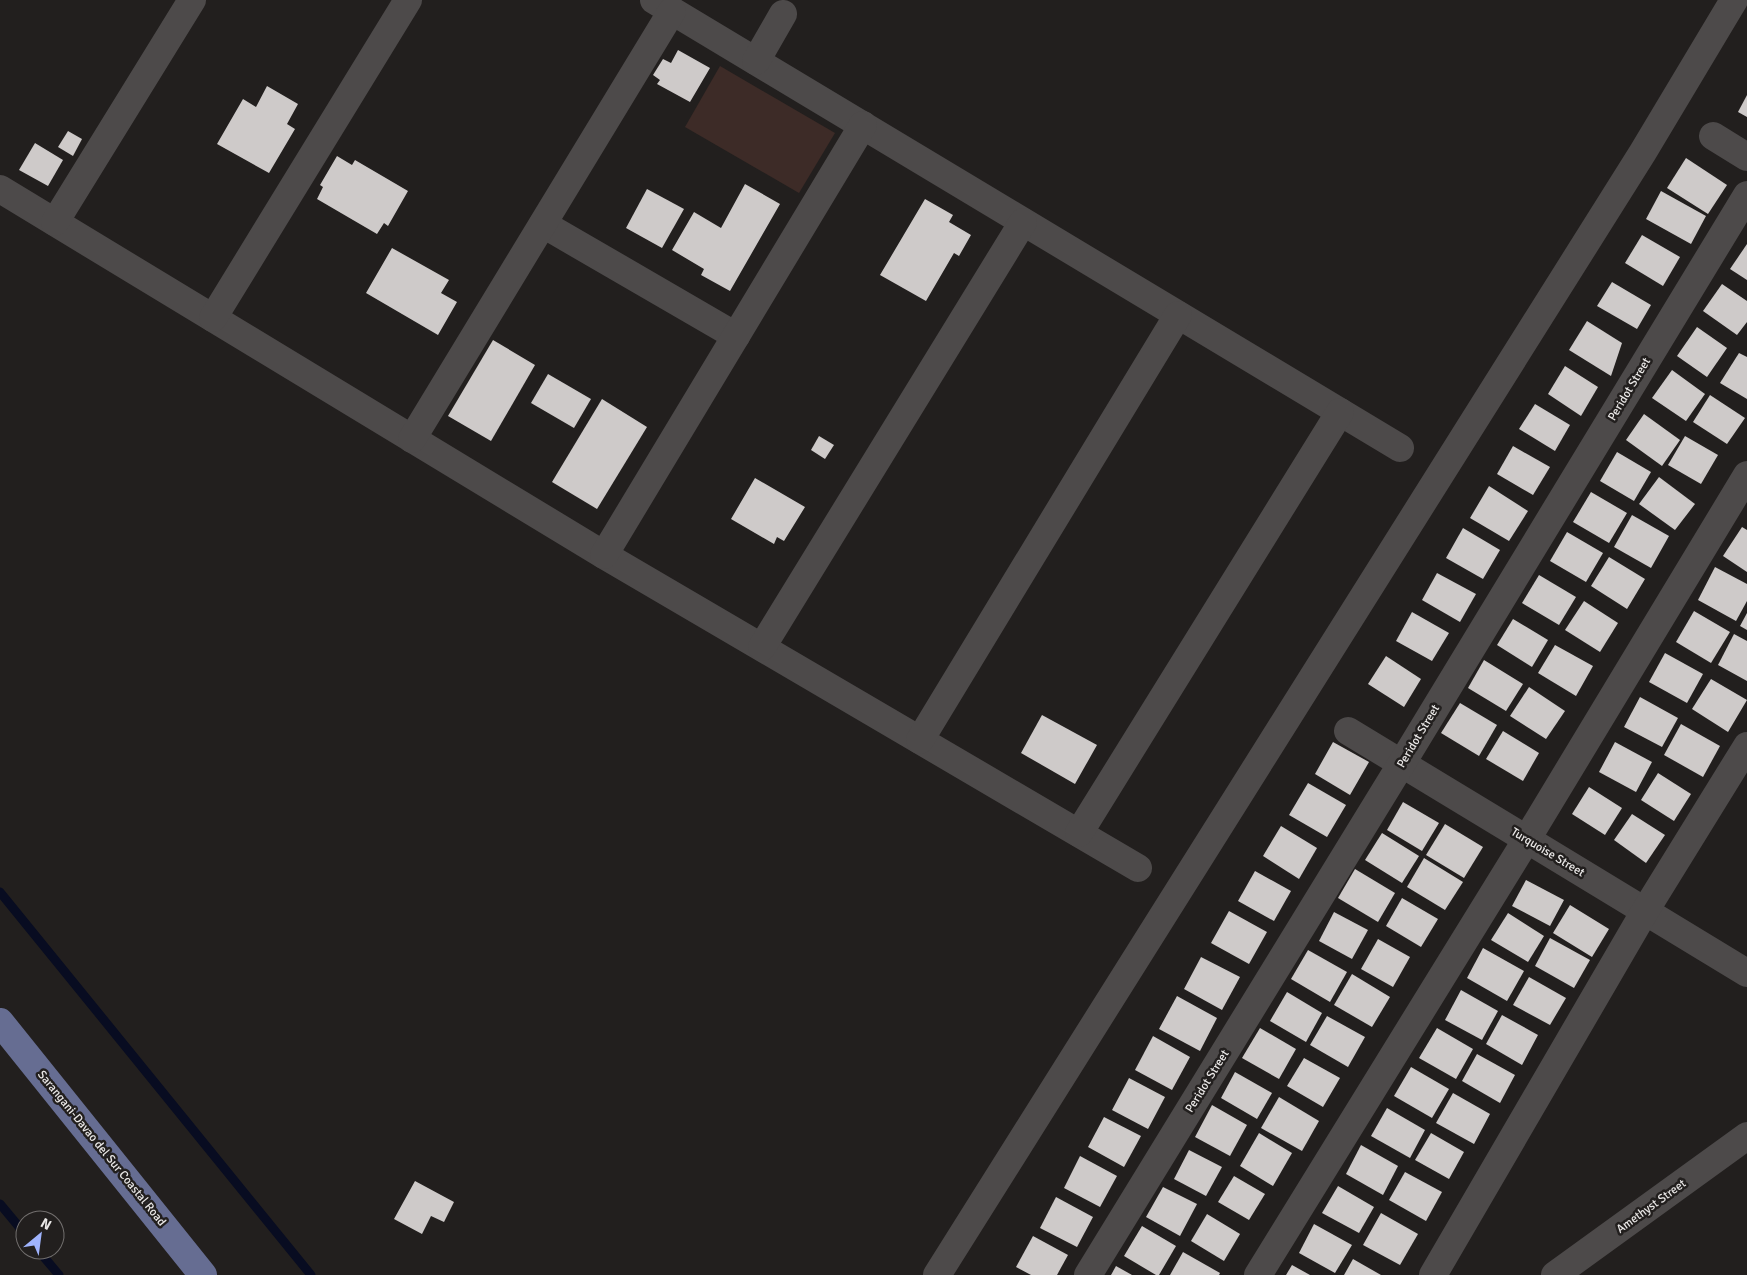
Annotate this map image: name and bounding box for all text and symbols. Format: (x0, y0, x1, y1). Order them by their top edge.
street label: Peridot Street (1605, 355, 1654, 424)
street label: Peridot Street (1394, 702, 1443, 771)
street label: Turquoise Street (1508, 825, 1587, 880)
street label: Peridot Street (1182, 1047, 1233, 1115)
street label: Sarangani-Davao del Sur Coastal Road (34, 1068, 169, 1229)
street label: Amethyst Street (1614, 1176, 1689, 1237)
north arrow (15, 1210, 65, 1260)
text: N (38, 1214, 54, 1234)

